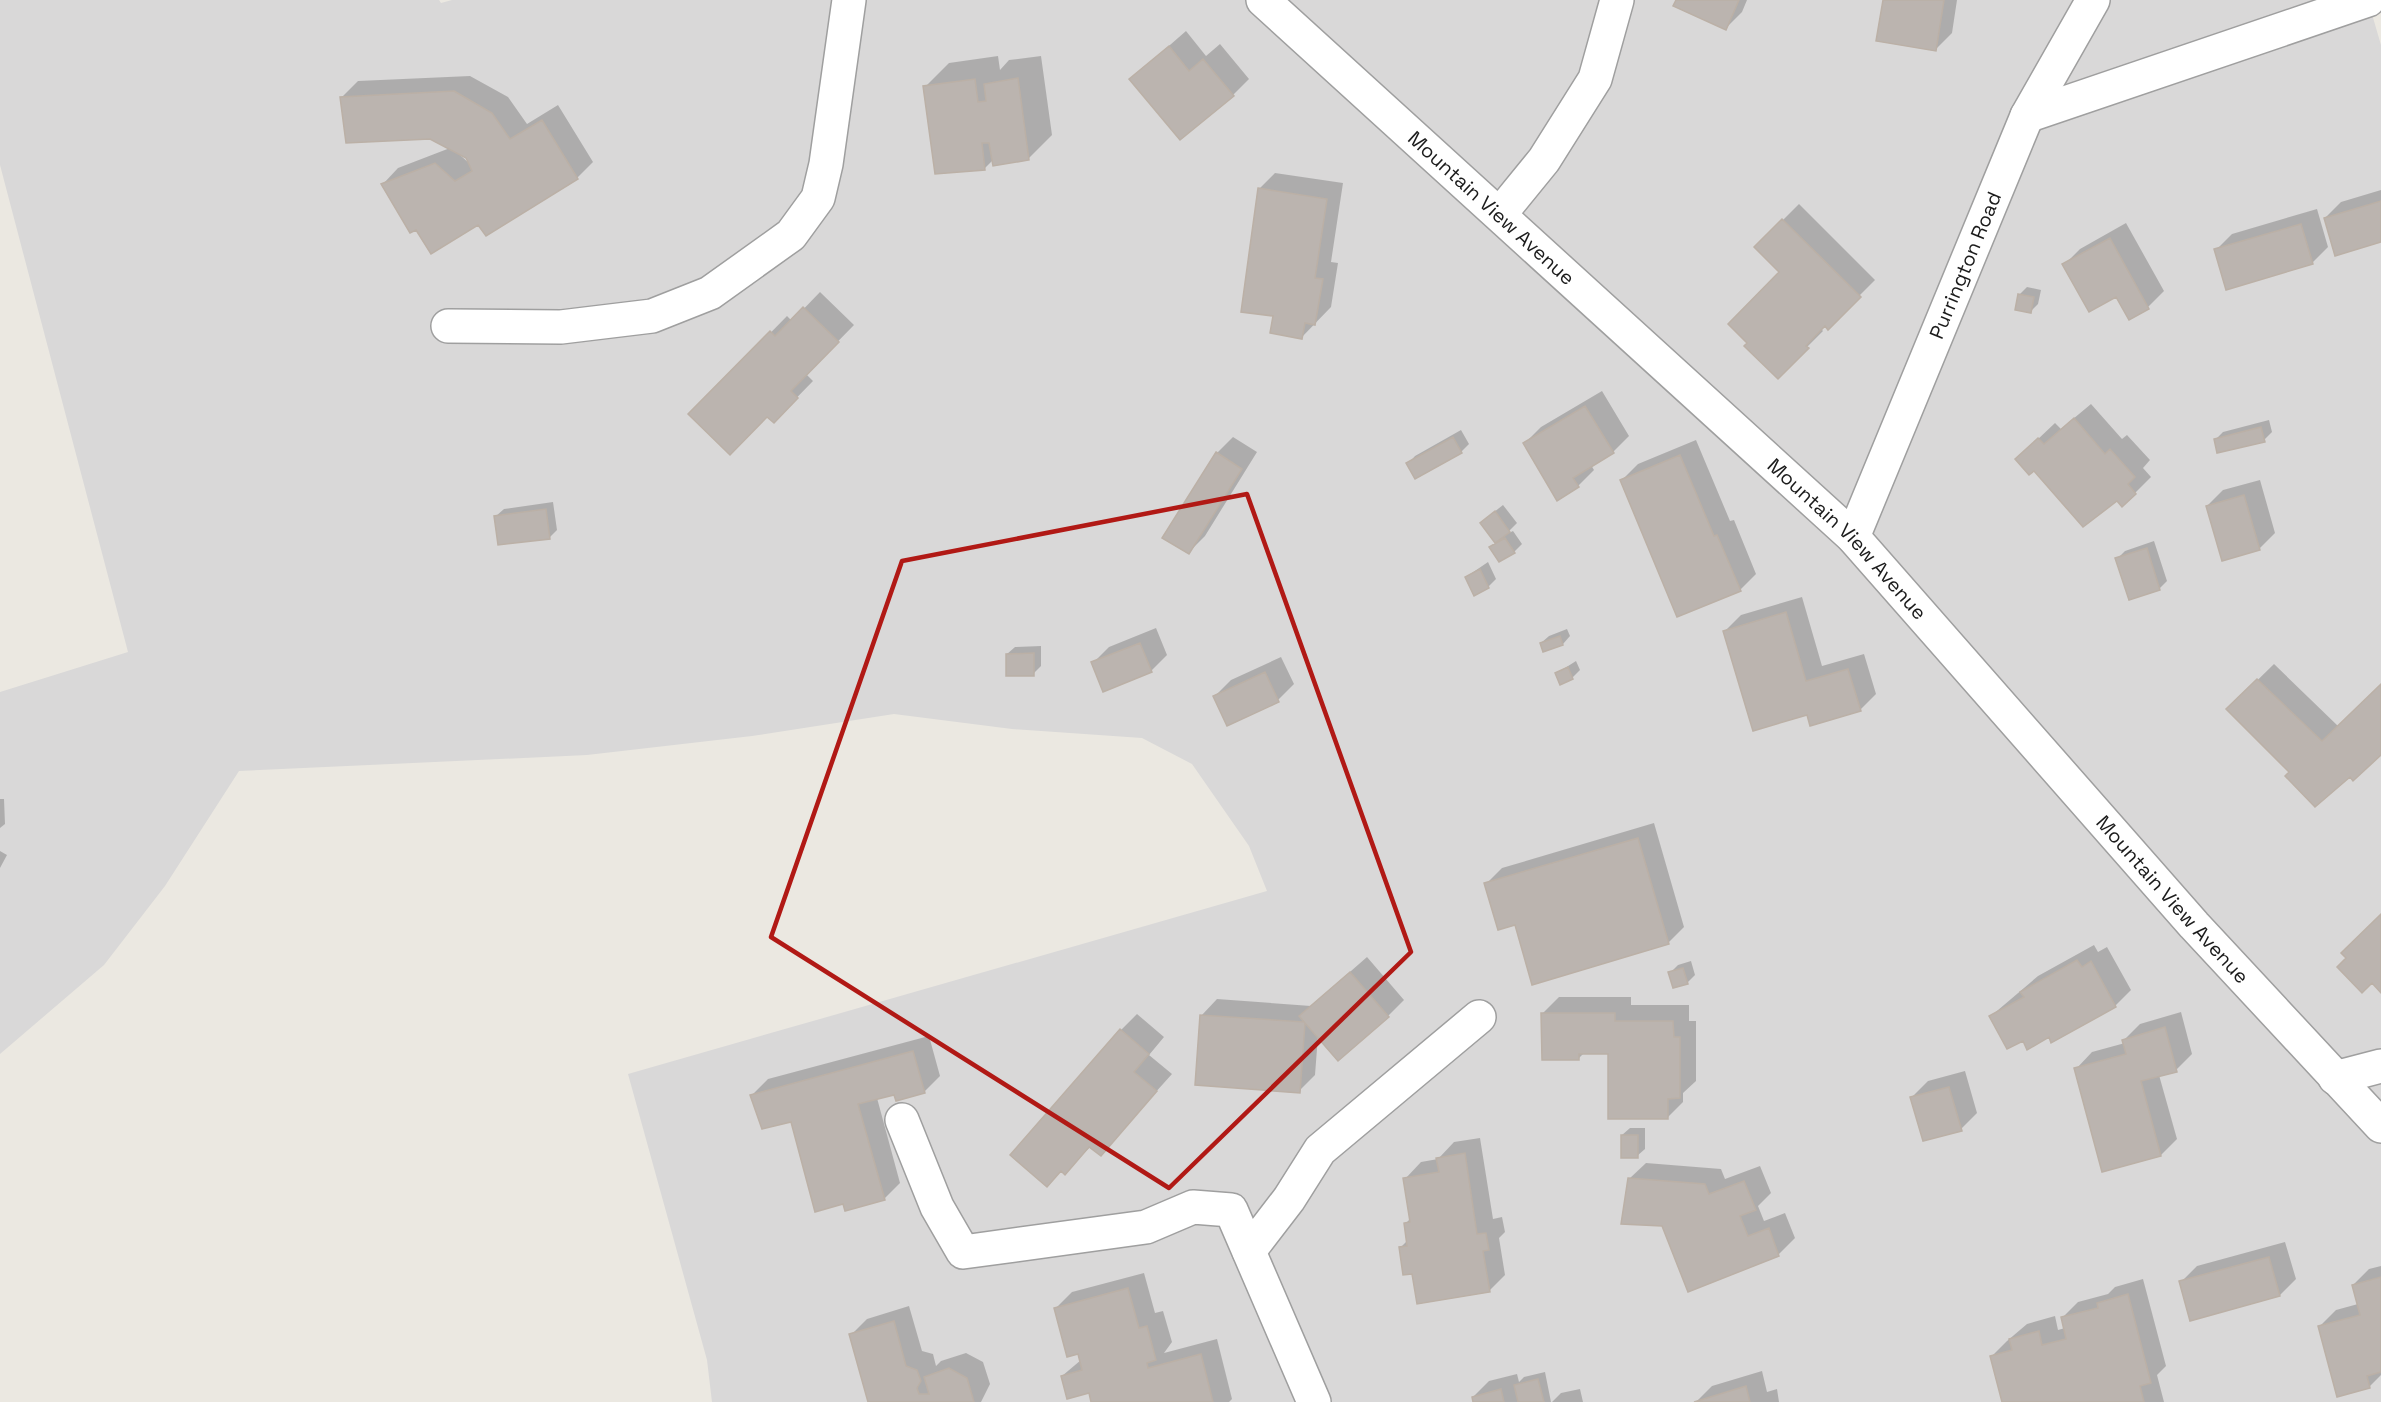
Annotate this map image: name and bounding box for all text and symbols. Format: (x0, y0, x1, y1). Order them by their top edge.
street label: Mountain View Avenue (1402, 125, 1581, 291)
street label: Purrington Road (1923, 188, 2007, 343)
street label: Mountain View Avenue (1762, 452, 1933, 625)
street label: Mountain View Avenue (2091, 810, 2255, 989)

